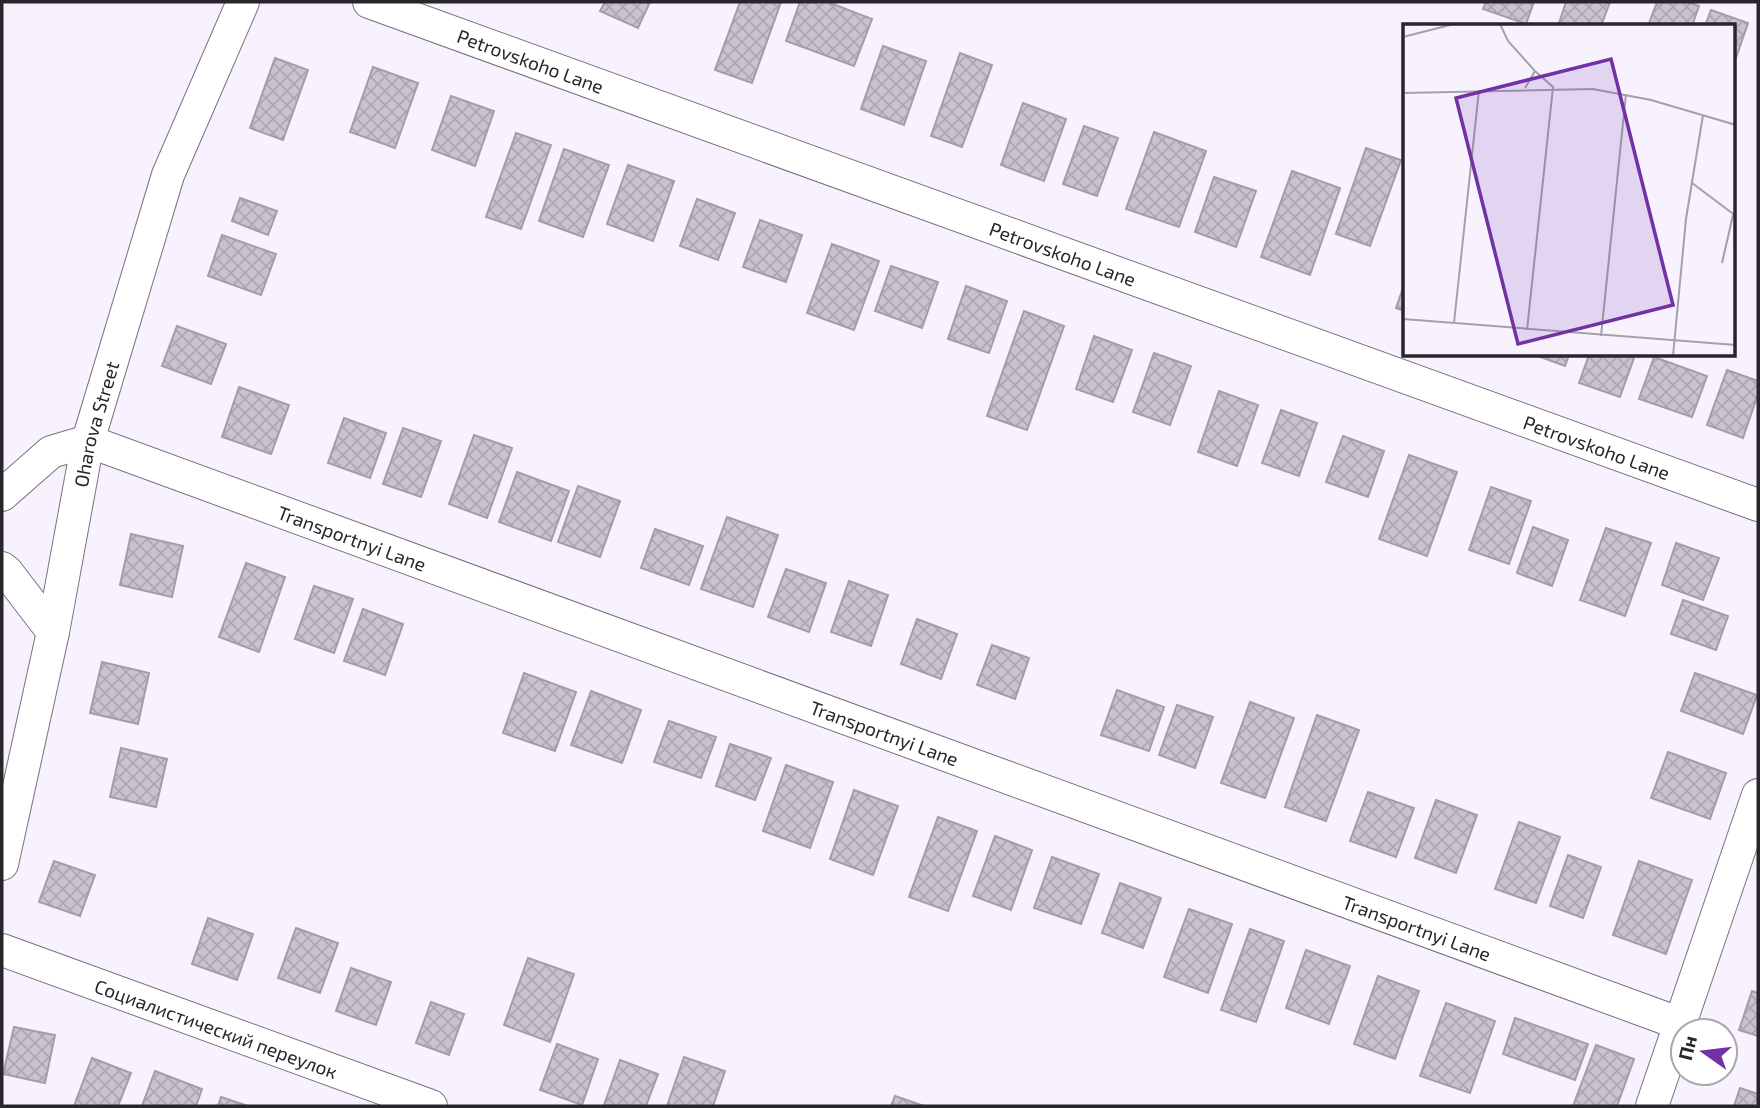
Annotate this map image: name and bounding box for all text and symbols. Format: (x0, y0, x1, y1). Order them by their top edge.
street label: Petrovskoho Lane (454, 24, 607, 98)
inset map (1403, 24, 1736, 357)
street label: Petrovskoho Lane (987, 216, 1139, 290)
street label: Oharova Street (68, 358, 123, 489)
street label: Petrovskoho Lane (1521, 410, 1673, 484)
street label: Transportnyi Lane (275, 500, 429, 575)
street label: Transportnyi Lane (807, 695, 962, 770)
street label: Transportnyi Lane (1340, 890, 1494, 965)
street label: Социалистический переулок (92, 973, 341, 1083)
north arrow (1669, 1017, 1739, 1087)
text: Пн (1673, 1033, 1701, 1063)

